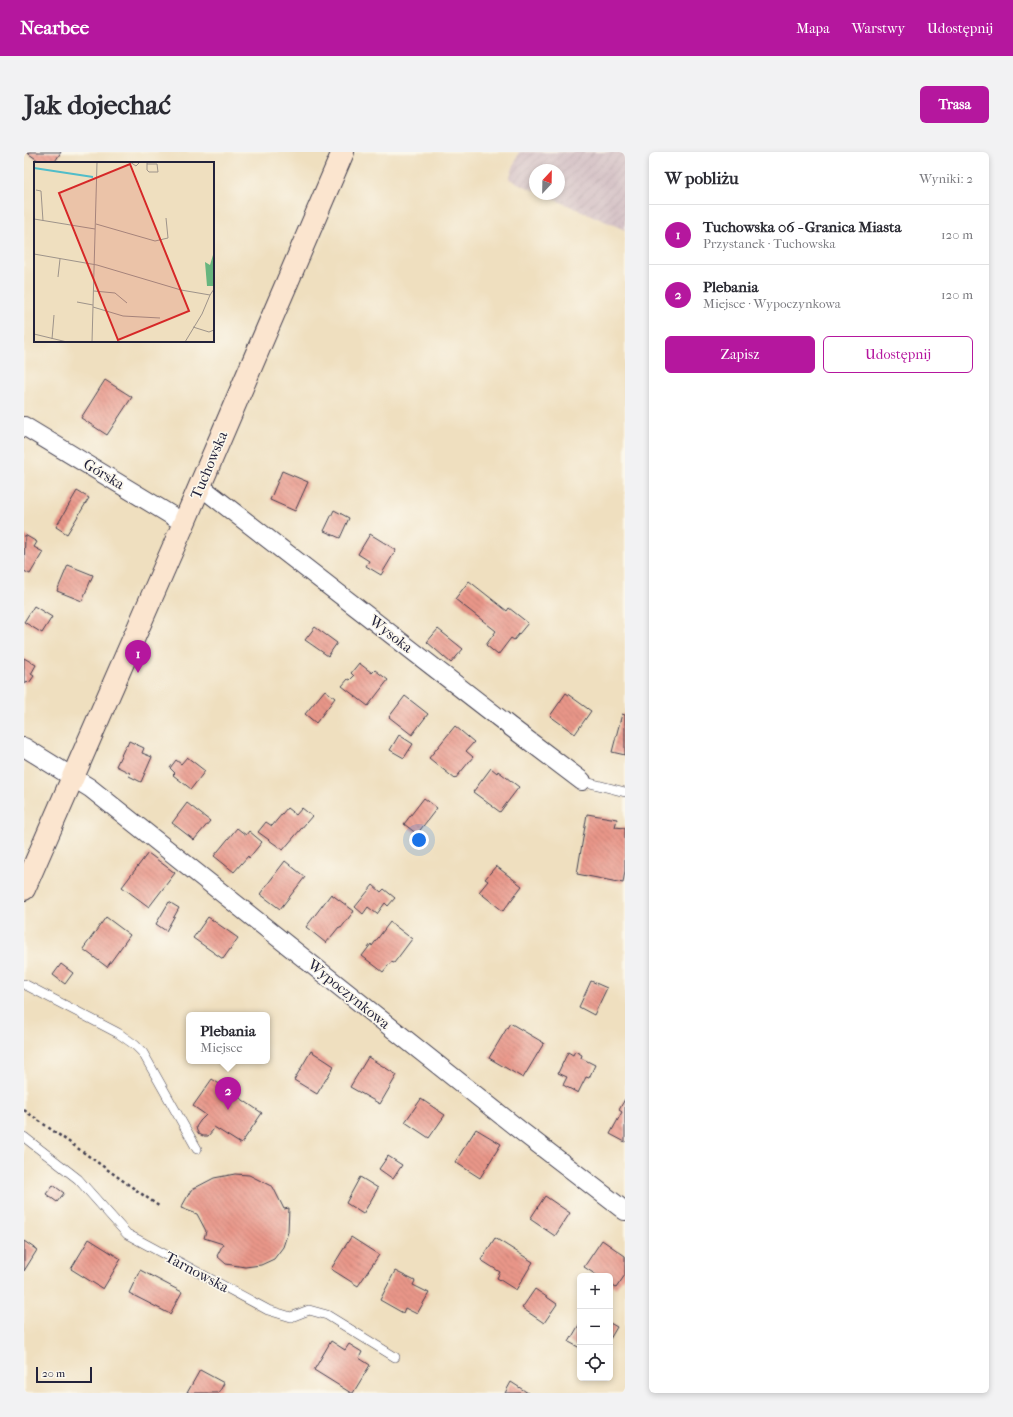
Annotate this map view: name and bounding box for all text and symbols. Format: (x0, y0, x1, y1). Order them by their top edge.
text: Nearbee (20, 17, 89, 39)
text: Mapa (796, 20, 830, 37)
text: Warstwy (852, 20, 905, 37)
text: Udostępnij (927, 20, 993, 37)
button: Trasa (920, 86, 989, 123)
text: Jak dojechać (24, 88, 171, 121)
inset map (34, 162, 214, 342)
north arrow (529, 164, 565, 200)
text: W pobliżu (665, 168, 739, 188)
text: Wyniki: 2 (919, 171, 973, 186)
text: Tuchowska 06 - Granica Miasta (703, 218, 901, 236)
text: 1 (676, 227, 680, 242)
text: 120 m (941, 227, 973, 242)
text: Przystanek · Tuchowska (703, 236, 835, 251)
text: Plebania (703, 278, 758, 296)
text: 2 (675, 287, 681, 302)
text: 120 m (941, 287, 973, 302)
text: Miejsce · Wypoczynkowa (703, 296, 841, 311)
button: Zapisz (665, 336, 815, 373)
button: Udostępnij (823, 336, 973, 373)
street label: Tuchowska (187, 427, 232, 502)
street label: Górska (80, 455, 129, 494)
street label: Wysoka (365, 611, 417, 657)
pin: 1 (125, 640, 151, 673)
your location (409, 830, 429, 850)
street label: Wypoczynkowa (303, 955, 395, 1033)
popup (186, 1012, 270, 1064)
text: Plebania (200, 1022, 256, 1040)
text: Miejsce (200, 1040, 243, 1055)
pin: 2 (215, 1077, 241, 1110)
street label: Tarnowska (162, 1248, 233, 1297)
map controls (577, 1273, 613, 1381)
button: + (577, 1273, 613, 1309)
button: − (577, 1309, 613, 1345)
button: locate (577, 1345, 613, 1381)
scale bar (36, 1365, 92, 1384)
text: 20 m (42, 1367, 65, 1380)

